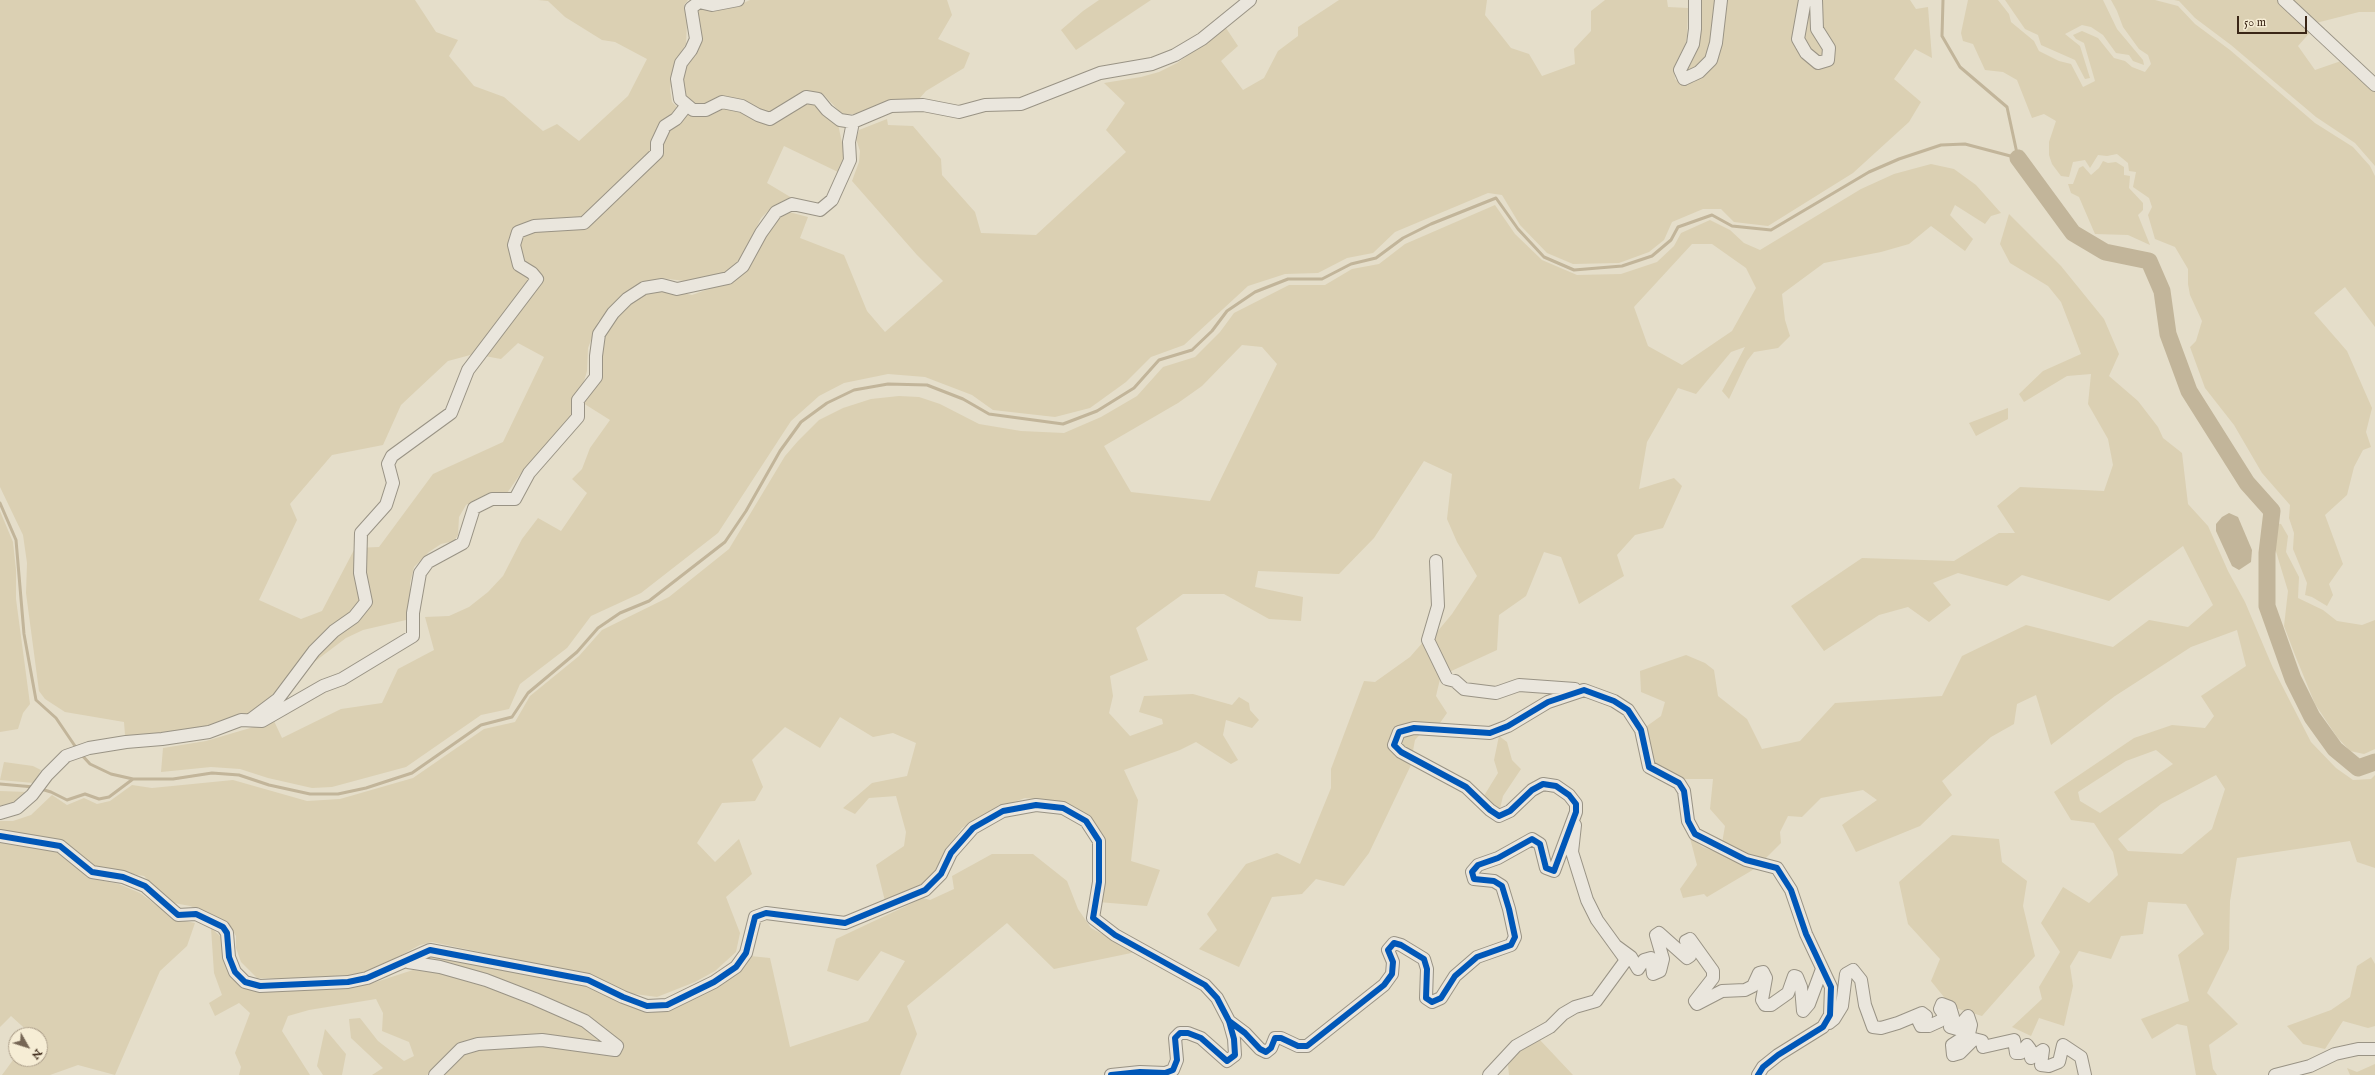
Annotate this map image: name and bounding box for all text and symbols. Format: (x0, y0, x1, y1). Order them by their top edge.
scale bar (2239, 8, 2309, 34)
text: 50 m (2244, 15, 2266, 30)
north arrow (8, 1027, 48, 1067)
text: N (28, 1046, 45, 1062)

